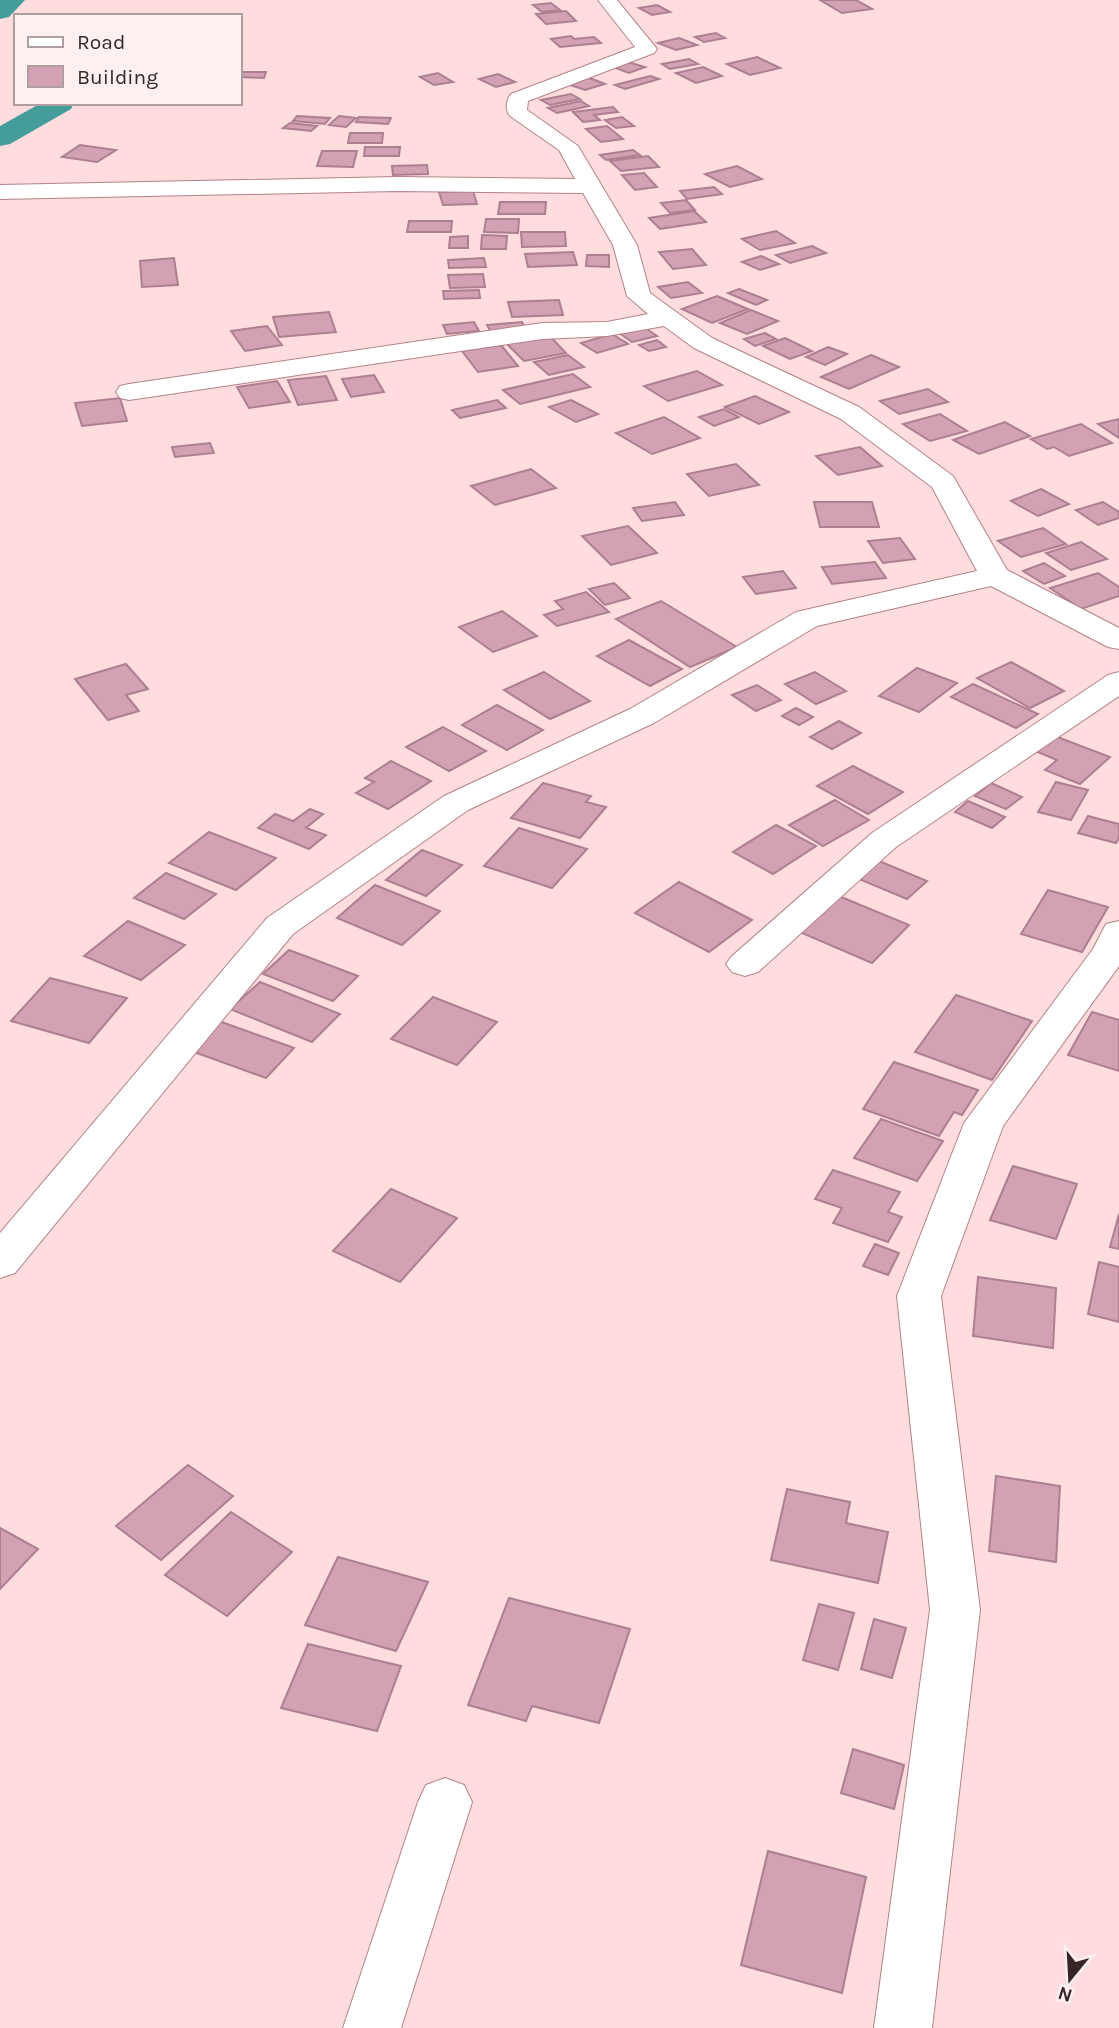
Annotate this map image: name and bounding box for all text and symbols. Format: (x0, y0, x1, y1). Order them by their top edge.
legend (14, 14, 242, 105)
text: Road (77, 30, 125, 54)
text: Building (77, 65, 158, 89)
north arrow (1035, 1944, 1105, 2014)
text: N (1055, 1982, 1075, 2007)

